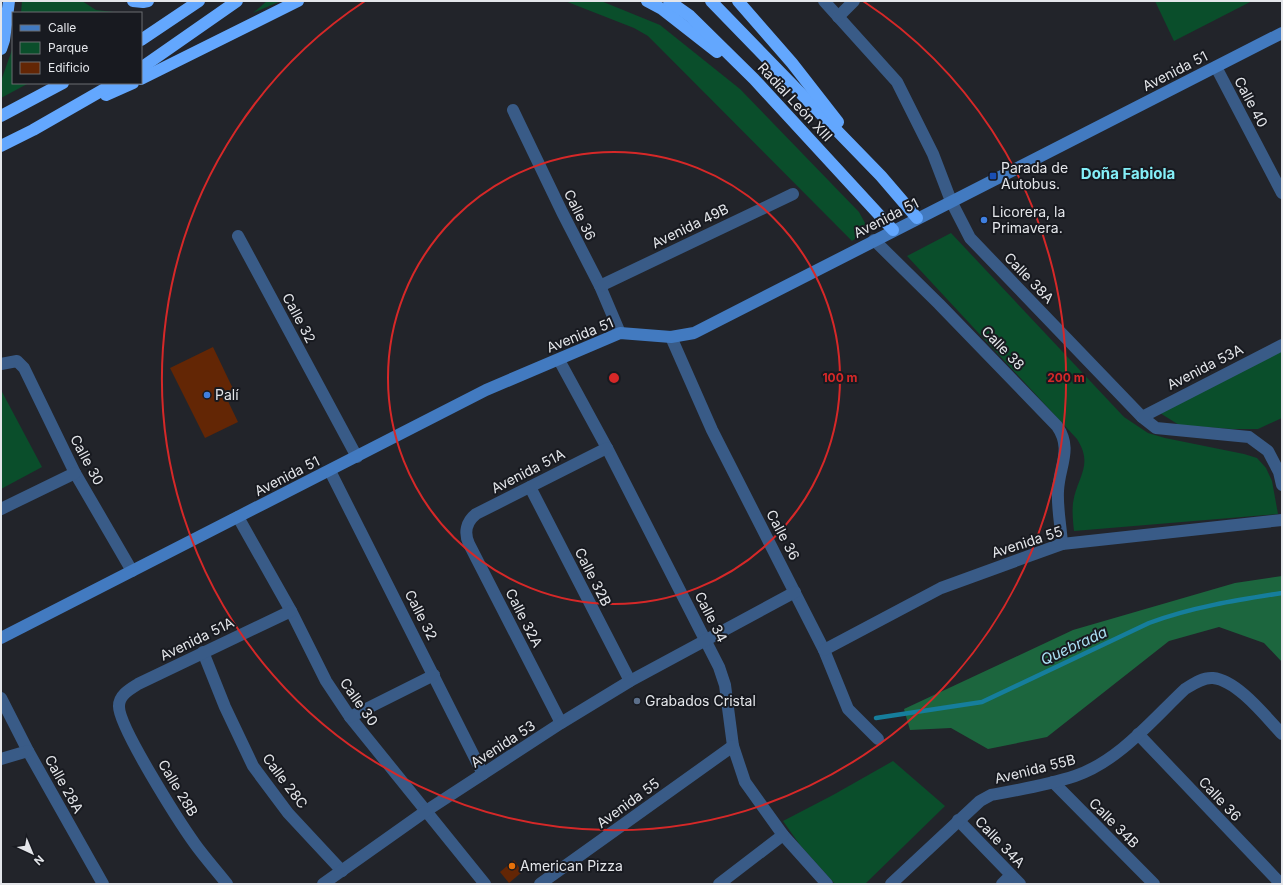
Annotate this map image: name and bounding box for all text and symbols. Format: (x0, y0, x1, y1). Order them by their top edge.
legend (12, 12, 142, 84)
text: Calle (48, 20, 76, 35)
text: Parque (48, 40, 88, 55)
street label: Avenida 51 (1139, 47, 1210, 94)
street label: Radial León XIII (755, 59, 836, 145)
text: Edificio (48, 60, 90, 75)
street label: Calle 40 (1231, 74, 1272, 130)
place label: Parada de Autobus. (1001, 159, 1068, 192)
district label: Doña Fabiola (1081, 164, 1175, 183)
marker: Parada de Autobus. (988, 171, 998, 181)
street label: Calle 36 (561, 187, 600, 243)
street label: Avenida 51 (850, 194, 921, 241)
street label: Avenida 49B (649, 200, 731, 251)
place label: Licorera, la Primavera. (992, 203, 1065, 236)
marker: Licorera, la Primavera. (979, 215, 989, 225)
street label: Calle 38A (1001, 249, 1058, 307)
street label: Calle 32 (279, 290, 320, 346)
street label: Avenida 51 (544, 313, 616, 356)
street label: Calle 38 (978, 322, 1028, 373)
street label: Avenida 53A (1164, 340, 1246, 393)
text: 100 m (822, 370, 858, 385)
text: 200 m (1047, 370, 1085, 385)
centre of rings (607, 371, 621, 385)
place label: Palí (215, 386, 239, 403)
marker: Palí (202, 390, 212, 400)
street label: Calle 30 (67, 432, 108, 488)
street label: Avenida 51A (488, 445, 568, 496)
street label: Avenida 51 (251, 452, 322, 499)
street label: Calle 36 (763, 507, 804, 563)
street label: Avenida 55 (989, 522, 1064, 561)
street label: Calle 32B (571, 545, 615, 609)
street label: Calle 32A (502, 585, 547, 650)
street label: Calle 32 (402, 587, 441, 643)
street label: Calle 34 (691, 589, 731, 645)
street label: Avenida 51A (157, 613, 237, 664)
water label: Quebrada (1038, 622, 1110, 669)
street label: Calle 30 (337, 675, 382, 729)
place label: Grabados Cristal (645, 692, 756, 709)
marker: Grabados Cristal (632, 696, 642, 706)
street label: Avenida 53 (467, 716, 538, 771)
street label: Calle 28C (259, 750, 312, 812)
street label: Avenida 55B (993, 750, 1077, 787)
street label: Calle 28A (42, 752, 88, 816)
street label: Calle 28B (155, 756, 202, 819)
street label: Calle 36 (1196, 773, 1245, 824)
street label: Avenida 55 (593, 774, 662, 831)
street label: Calle 34B (1086, 794, 1143, 851)
street label: Calle 34A (972, 813, 1029, 871)
north arrow (12, 833, 52, 873)
text: N (31, 852, 47, 868)
place label: American Pizza (520, 857, 623, 874)
marker: American Pizza (507, 861, 517, 871)

